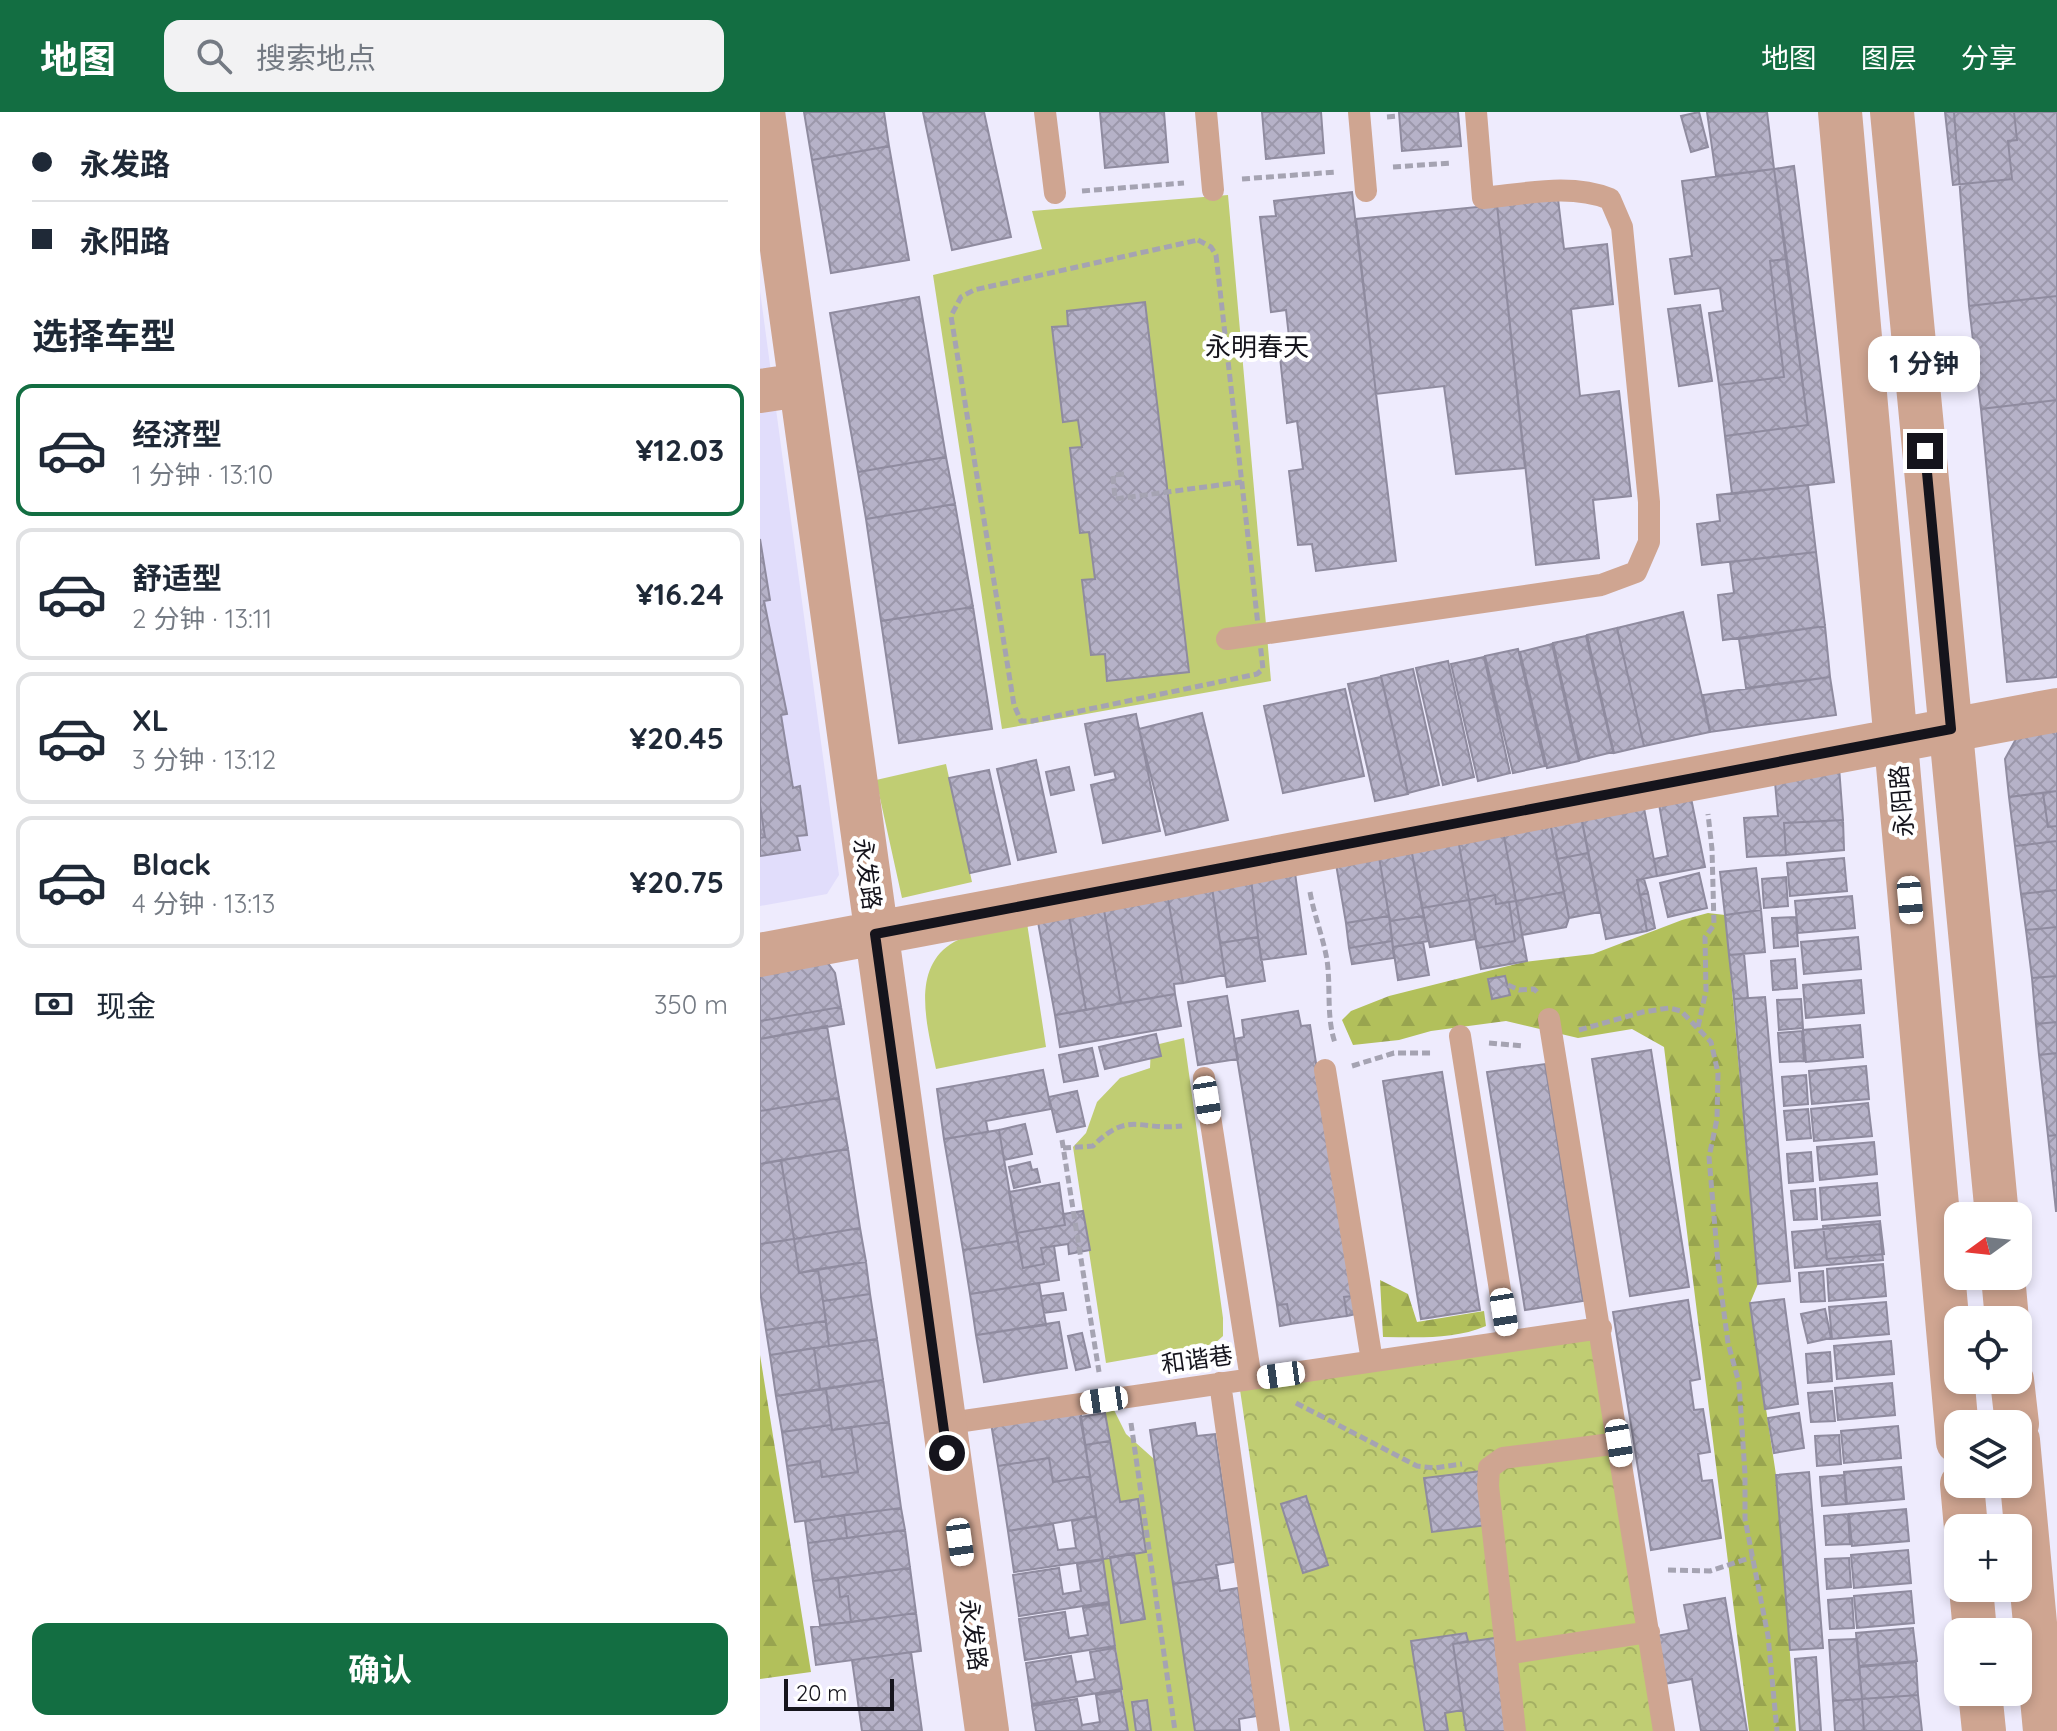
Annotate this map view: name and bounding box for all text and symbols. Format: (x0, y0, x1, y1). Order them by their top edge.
search box (164, 20, 724, 92)
icon: search (192, 34, 236, 78)
text: 地图 (40, 35, 116, 83)
text: 搜索地点 (256, 39, 376, 77)
text: 地图 (1761, 40, 1817, 75)
text: 图层 (1861, 40, 1917, 75)
text: 分享 (1961, 40, 2017, 75)
text: 永发路 (80, 145, 170, 183)
text: 永阳路 (80, 222, 170, 260)
text: 选择车型 (32, 313, 176, 358)
district label: 永明春天 (1205, 330, 1309, 363)
callout: 1 分钟 (1869, 335, 1981, 391)
text: 1 分钟 (1889, 347, 1959, 380)
icon: car (36, 414, 108, 486)
text: 经济型 (132, 415, 222, 453)
text: ¥12.03 (635, 431, 724, 469)
route end (1907, 433, 1943, 469)
text: 1 分钟 · 13:10 (132, 458, 273, 491)
icon: car (36, 558, 108, 630)
text: 舒适型 (132, 559, 222, 597)
text: ¥16.24 (636, 575, 724, 613)
text: 2 分钟 · 13:11 (132, 602, 272, 635)
text: XL (132, 701, 169, 739)
icon: car (36, 702, 108, 774)
text: ¥20.45 (629, 719, 724, 757)
text: 3 分钟 · 13:12 (132, 743, 276, 776)
street label: 永阳路 (1883, 764, 1919, 838)
street label: 永发路 (848, 836, 888, 912)
text: Black (132, 845, 211, 883)
icon: car (36, 846, 108, 918)
text: ¥20.75 (629, 863, 724, 901)
car (1896, 875, 1924, 925)
text: 4 分钟 · 13:13 (132, 887, 275, 920)
icon: cash (32, 982, 76, 1026)
text: 现金 (96, 987, 156, 1025)
text: 350 m (654, 988, 728, 1021)
car (1191, 1074, 1223, 1126)
north arrow (1944, 1202, 2032, 1290)
map controls (1944, 1202, 2032, 1706)
car (1488, 1286, 1520, 1338)
button: locate (1944, 1306, 2032, 1394)
street label: 和谐巷 (1159, 1339, 1235, 1379)
car (1256, 1360, 1306, 1390)
car (1079, 1385, 1129, 1415)
button: layers (1944, 1410, 2032, 1498)
car (1603, 1417, 1635, 1469)
route start (929, 1435, 965, 1471)
button: + (1944, 1514, 2032, 1602)
car (945, 1517, 975, 1567)
street label: 永发路 (954, 1597, 994, 1673)
button: − (1944, 1618, 2032, 1706)
button: 确认 (32, 1623, 728, 1715)
scale bar (784, 1675, 894, 1711)
text: 20 m (796, 1679, 847, 1707)

